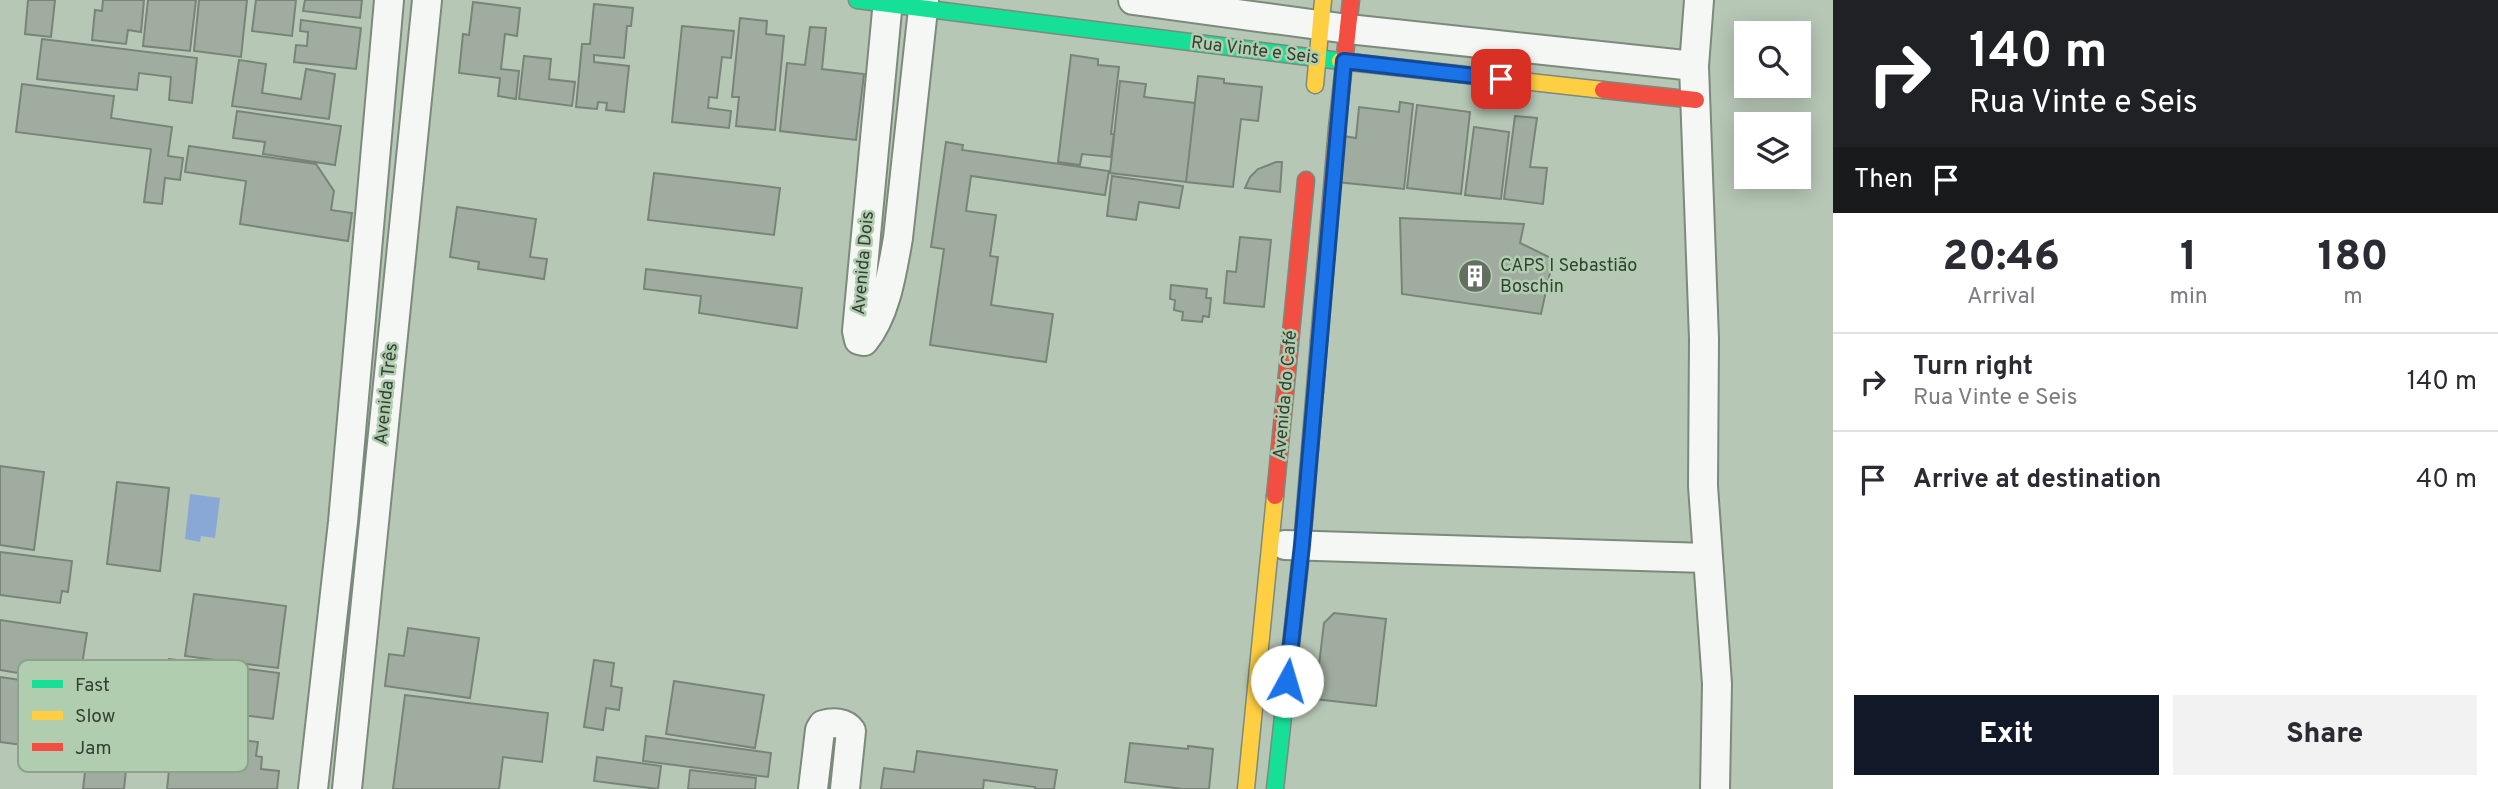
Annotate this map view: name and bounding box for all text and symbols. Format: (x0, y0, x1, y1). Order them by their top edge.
map controls (1734, 21, 1811, 189)
button: search (1734, 21, 1811, 98)
text: 140 m (1969, 23, 2108, 85)
icon: right (1854, 28, 1945, 119)
street label: Rua Vinte e Seis (1190, 32, 1320, 70)
pin (1471, 49, 1531, 109)
icon: arrive (1482, 60, 1520, 98)
text: Rua Vinte e Seis (1969, 84, 2198, 124)
button: layers (1734, 112, 1811, 189)
icon: arrive (1927, 161, 1965, 199)
text: Then (1854, 164, 1913, 197)
street label: Avenida Dois (848, 210, 880, 316)
text: 20:46 (1943, 232, 2060, 285)
text: 1 (2180, 232, 2197, 285)
text: 180 (2317, 232, 2388, 285)
place label: CAPS I Sebastião Boschin (1500, 255, 1637, 299)
building icon: CAPS I Sebastião Boschin (1456, 257, 1494, 295)
text: Arrival (1967, 283, 2036, 312)
text: min (2170, 283, 2208, 312)
text: m (2343, 283, 2363, 312)
street label: Avenida do Café (1269, 329, 1303, 461)
street label: Avenida Três (370, 342, 404, 446)
text: Turn right (1913, 351, 2033, 384)
icon: right (1854, 363, 1892, 401)
text: 140 m (2407, 366, 2477, 399)
text: Rua Vinte e Seis (1913, 384, 2077, 413)
icon: arrive (1854, 461, 1892, 499)
text: Arrive at destination (1913, 464, 2161, 497)
text: 40 m (2416, 464, 2477, 497)
position arrow (1250, 644, 1324, 718)
legend (18, 660, 248, 772)
text: Fast (75, 674, 110, 698)
button: Exit (1854, 695, 2159, 775)
button: Share (2173, 695, 2477, 775)
text: Slow (75, 705, 115, 729)
text: Jam (75, 737, 112, 761)

